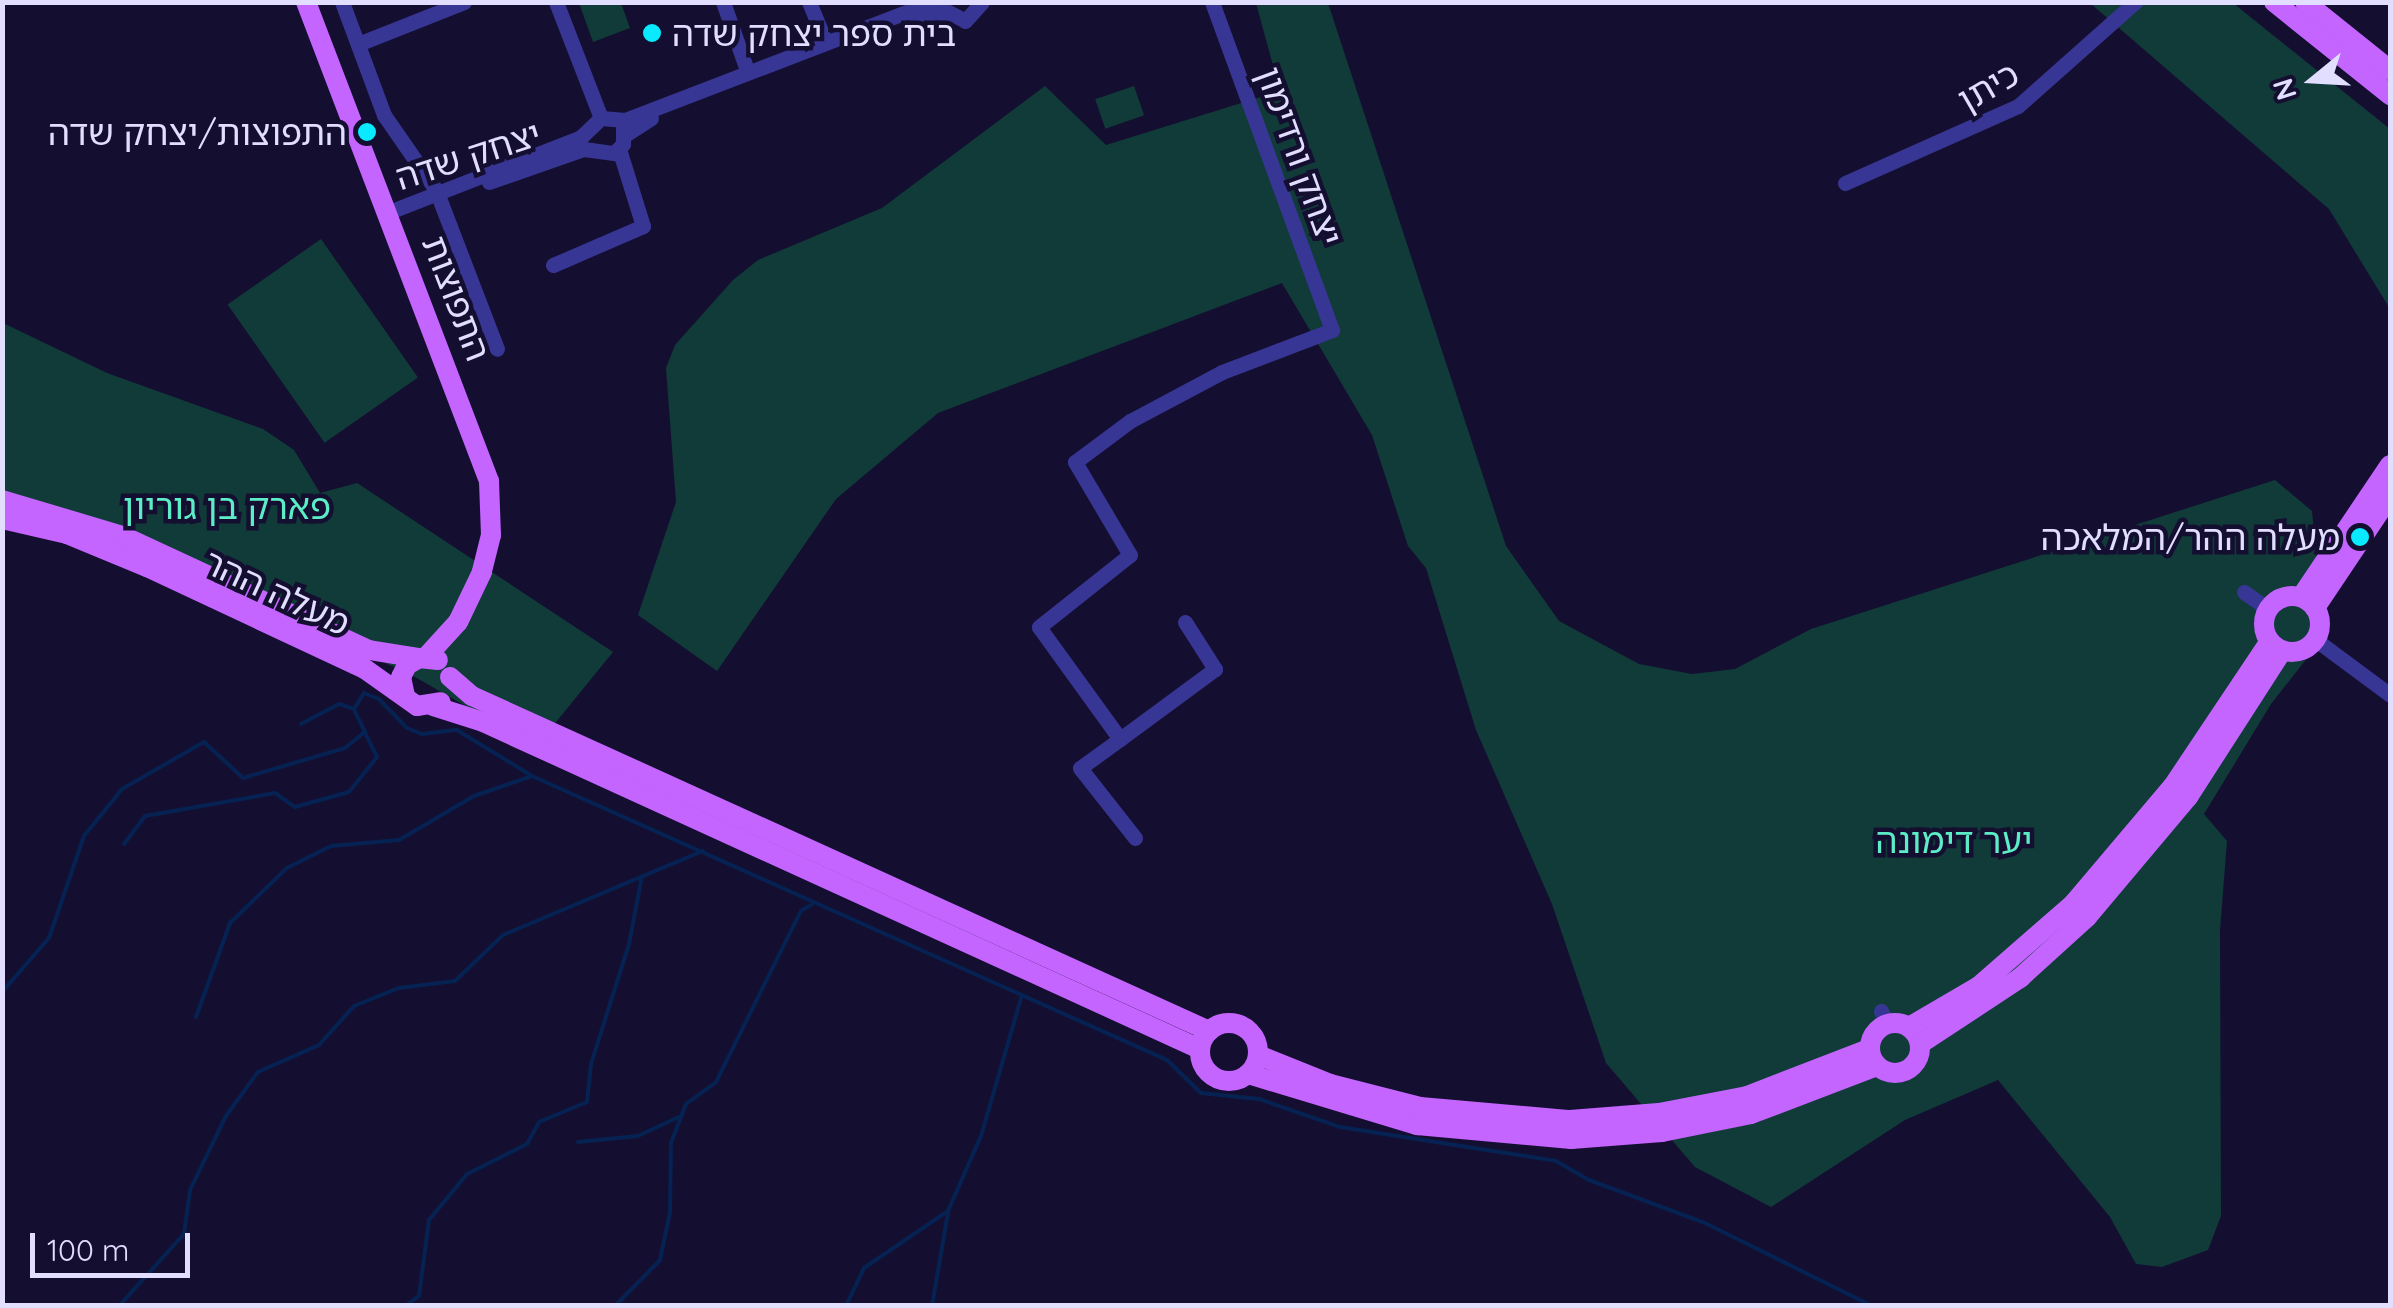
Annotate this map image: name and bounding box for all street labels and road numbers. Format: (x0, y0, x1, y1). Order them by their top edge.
street label: כיתן (1950, 52, 2026, 120)
street label: יצחק ורדימון (1248, 61, 1352, 251)
street label: יצחק שדה (390, 112, 546, 198)
street label: התפוצות (414, 230, 500, 366)
street label: מעלה ההר (198, 540, 356, 644)

